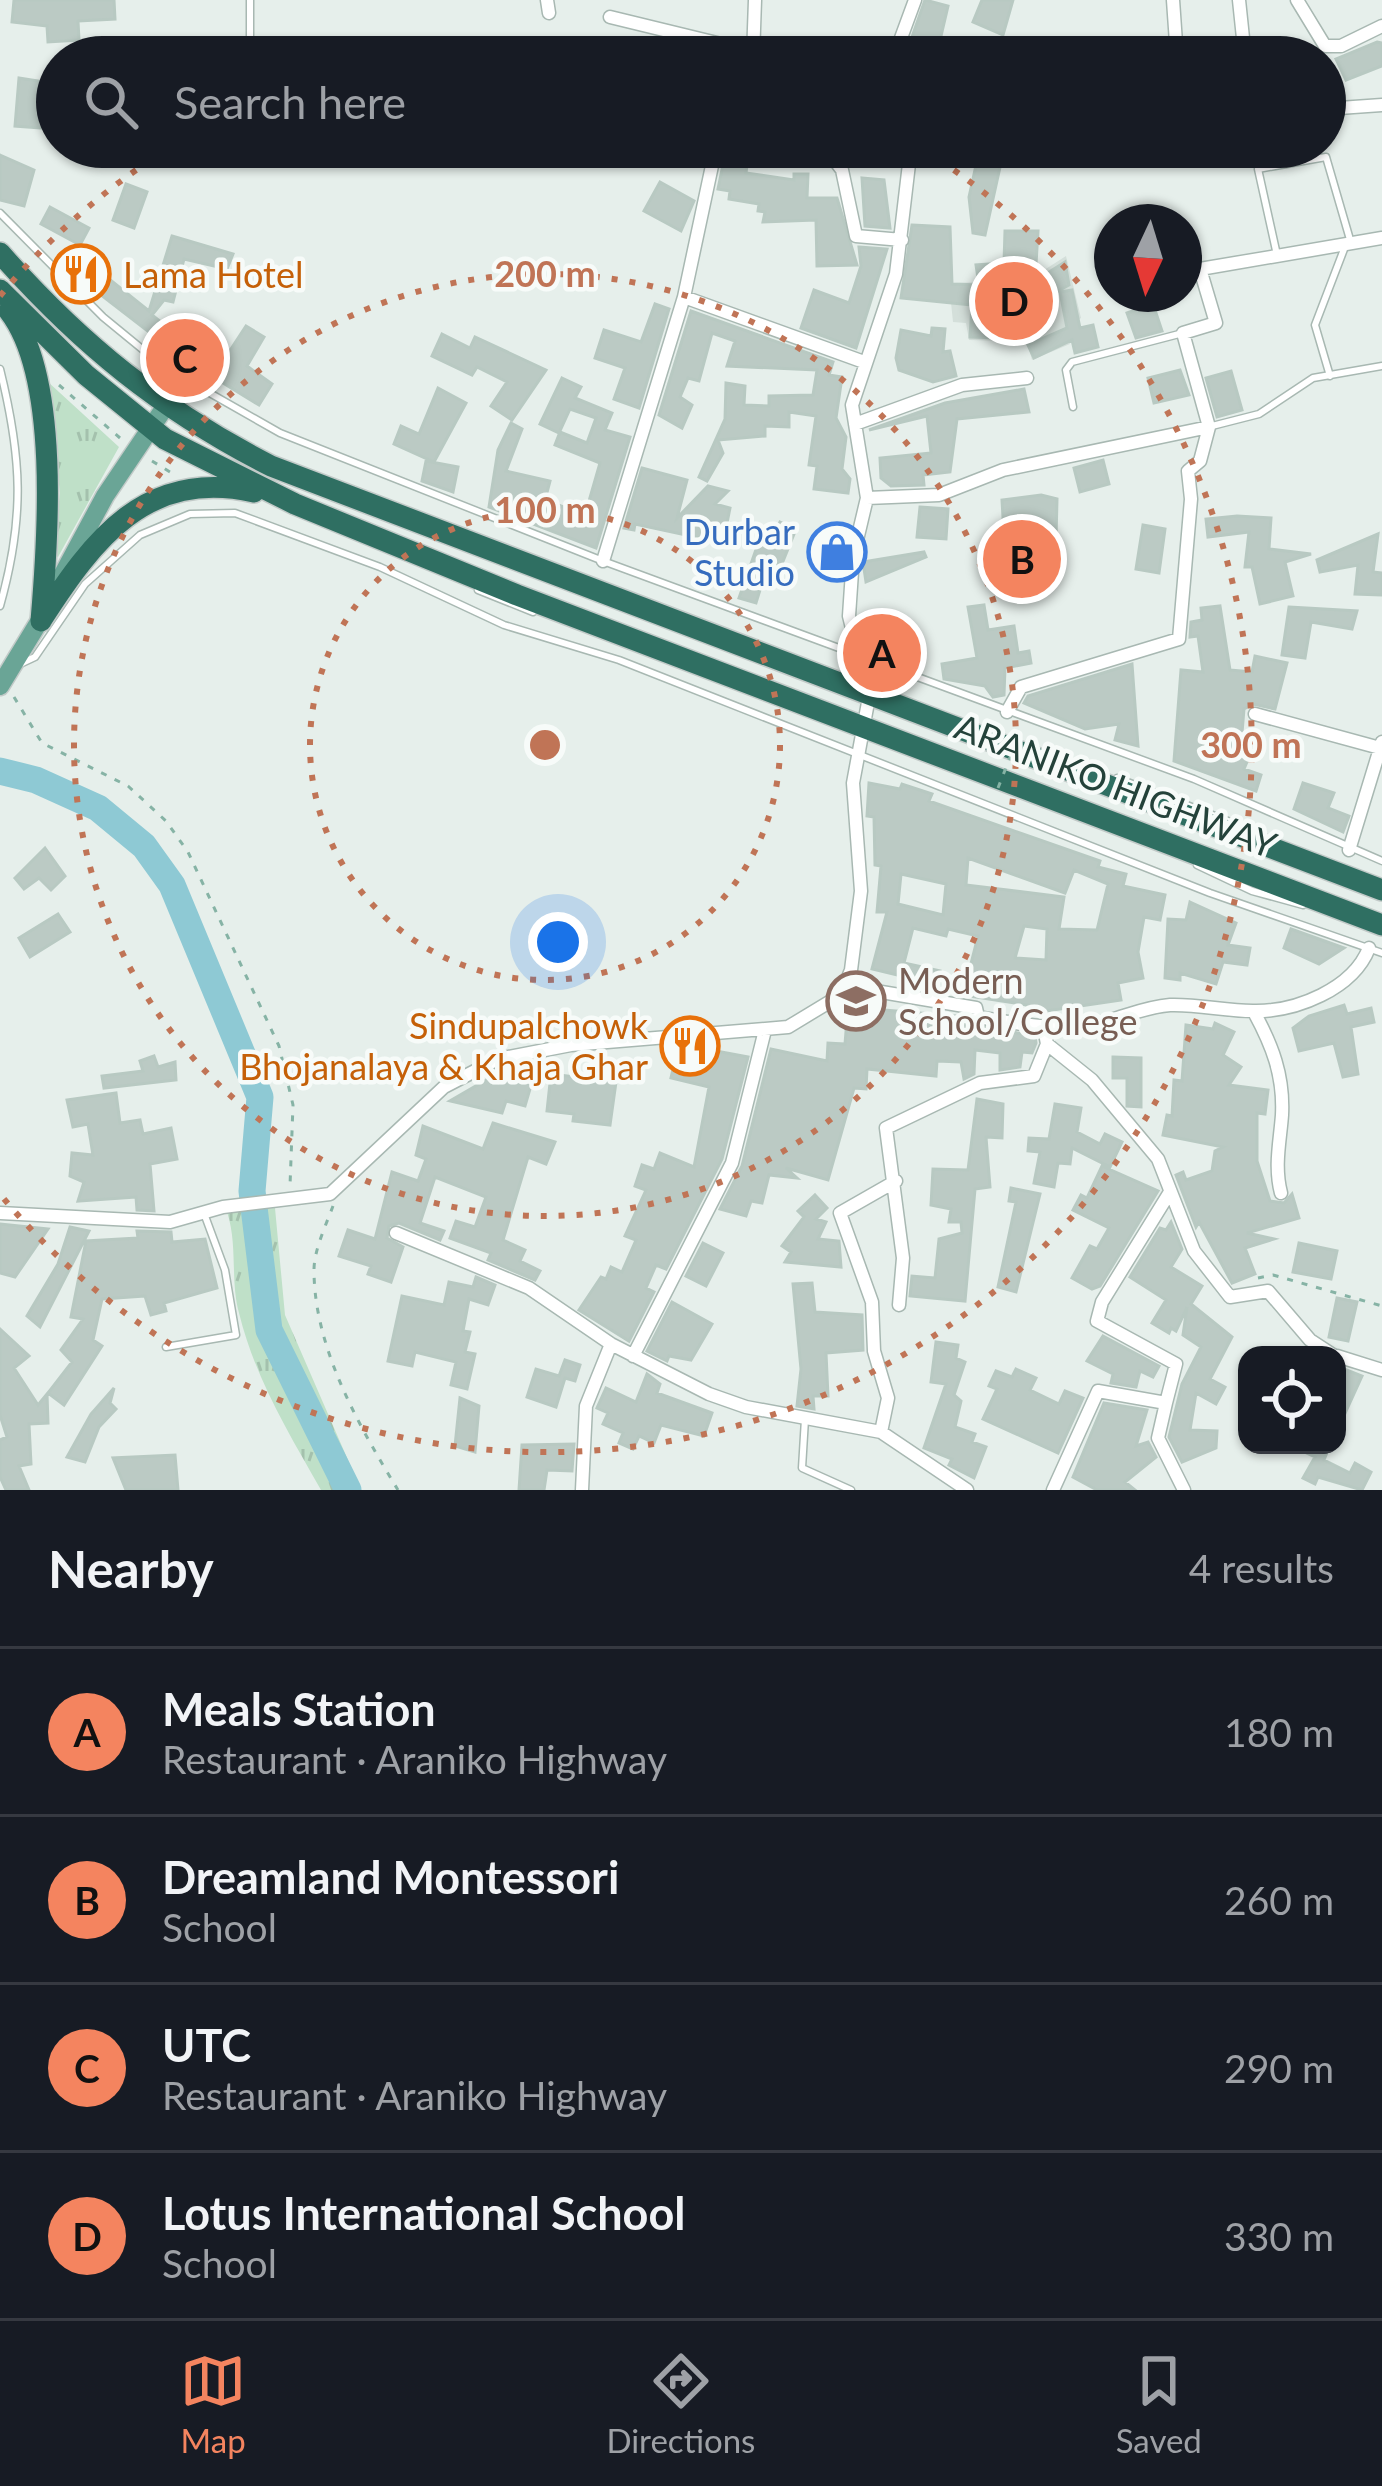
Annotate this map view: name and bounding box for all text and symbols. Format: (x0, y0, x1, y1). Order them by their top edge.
search box (36, 36, 1346, 168)
icon: search (78, 69, 144, 135)
text: Search here (174, 75, 406, 129)
north arrow (1094, 204, 1202, 312)
restaurant icon: Lama Hotel (50, 243, 112, 305)
text: 200 m (494, 251, 596, 295)
place label: Lama Hotel (123, 252, 303, 296)
pin: D (975, 256, 1053, 346)
pin: C (146, 313, 224, 403)
text: 100 m (494, 487, 596, 531)
place label: Durbar Studio (684, 509, 795, 594)
pin: B (983, 514, 1061, 604)
shop icon: Durbar Studio (806, 521, 868, 583)
pin: A (843, 608, 921, 698)
street label: ARANIKO HIGHWAY (949, 703, 1283, 867)
text: 300 m (1200, 722, 1302, 766)
centre of rings (524, 724, 566, 766)
your location (528, 912, 588, 972)
place label: Modern School/College (898, 958, 1138, 1043)
school or university icon: Modern School/College (825, 970, 887, 1032)
place label: Sindupalchowk Bhojanalaya & Khaja Ghar (239, 1003, 649, 1088)
restaurant icon: Sindupalchowk Bhojanalaya & Khaja Ghar (659, 1015, 721, 1077)
map controls (1238, 1346, 1346, 1454)
button: locate (1238, 1346, 1346, 1454)
text: Nearby (48, 1538, 214, 1599)
text: 4 results (1189, 1545, 1334, 1591)
text: Meals Station (162, 1682, 436, 1736)
text: A (73, 1709, 101, 1755)
text: 180 m (1224, 1709, 1334, 1755)
text: Restaurant · Araniko Highway (162, 1736, 667, 1782)
text: Dreamland Montessori (162, 1850, 619, 1904)
text: B (74, 1877, 100, 1923)
text: 260 m (1224, 1877, 1334, 1923)
text: School (162, 1904, 277, 1950)
text: UTC (162, 2018, 251, 2072)
text: C (74, 2045, 100, 2091)
text: 290 m (1224, 2045, 1334, 2091)
text: Restaurant · Araniko Highway (162, 2072, 667, 2118)
text: Lotus International School (162, 2186, 686, 2240)
text: D (72, 2213, 102, 2259)
text: 330 m (1224, 2213, 1334, 2259)
text: School (162, 2240, 277, 2286)
tab: Map (180, 2348, 246, 2460)
tab: Directions (606, 2348, 755, 2460)
tab: Saved (1116, 2348, 1202, 2460)

